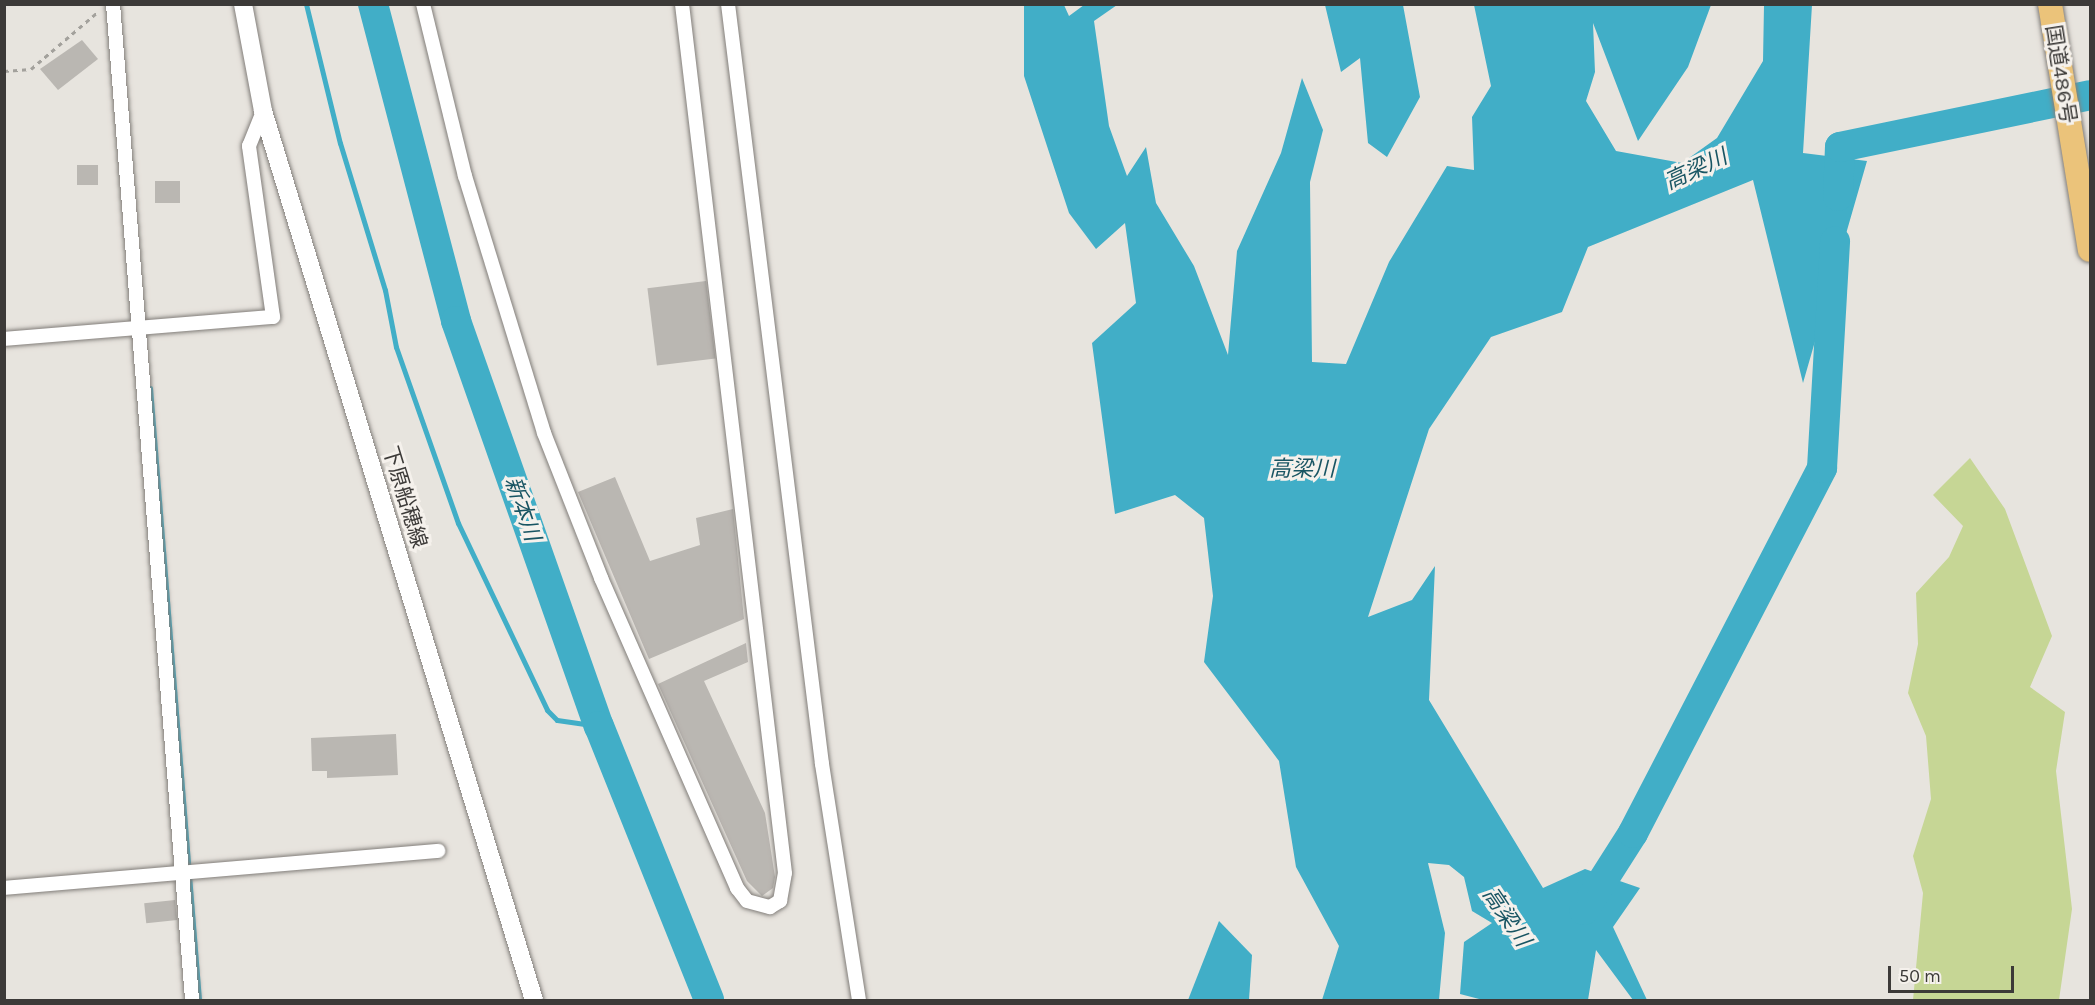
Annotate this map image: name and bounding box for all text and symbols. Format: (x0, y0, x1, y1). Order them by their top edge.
street label: 国道486号 (2041, 23, 2081, 125)
water label: 高梁川 (1661, 144, 1731, 196)
street label: 下原船穂線 (378, 443, 432, 551)
water label: 高梁川 (1269, 457, 1335, 483)
water label: 新本川 (499, 474, 545, 544)
water label: 高梁川 (1477, 882, 1535, 952)
scale bar (1891, 954, 2017, 992)
text: 50 m (1899, 965, 1941, 987)

